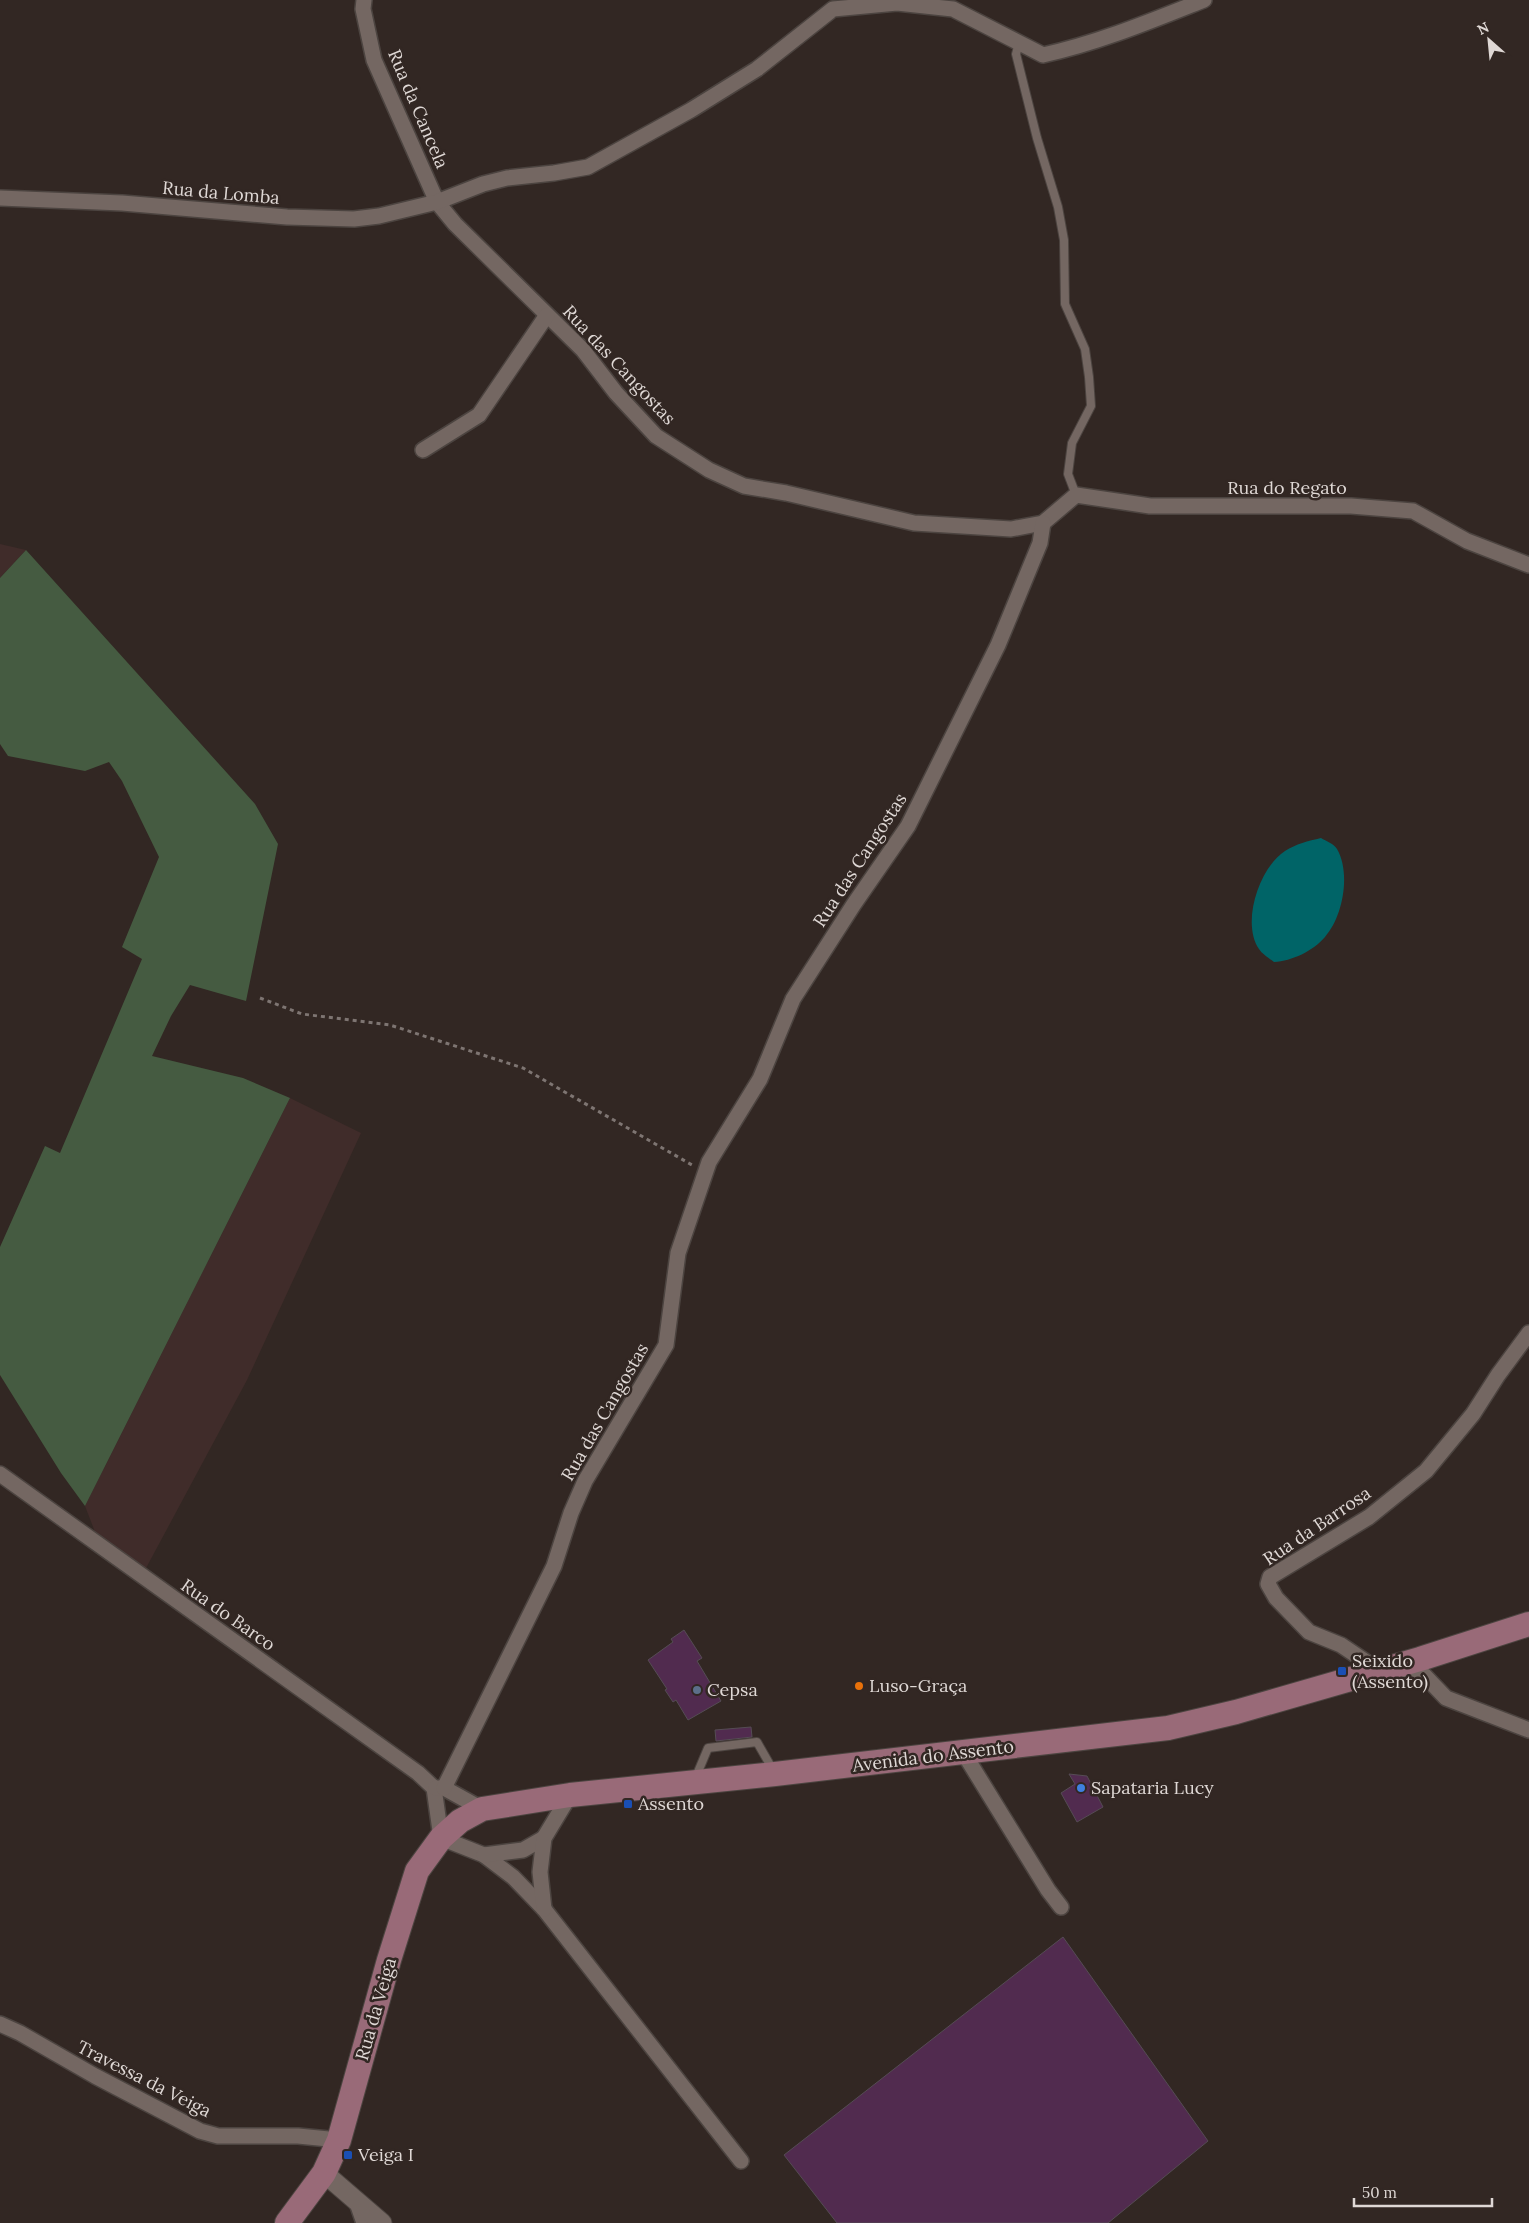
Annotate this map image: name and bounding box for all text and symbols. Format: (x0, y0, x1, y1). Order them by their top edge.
north arrow (1464, 15, 1514, 65)
text: N (1474, 18, 1492, 39)
street label: Rua da Cancela (383, 46, 454, 172)
street label: Rua da Lomba (161, 176, 281, 209)
street label: Rua das Cangostas (558, 300, 681, 429)
street label: Rua do Regato (1227, 476, 1347, 499)
street label: Rua das Cangostas (808, 788, 912, 931)
street label: Rua das Cangostas (556, 1339, 653, 1485)
street label: Rua da Barrosa (1258, 1481, 1375, 1570)
street label: Rua do Barco (177, 1574, 280, 1656)
place label: Seixido (Assento) (1352, 1649, 1428, 1693)
marker: Seixido (Assento) (1336, 1665, 1348, 1677)
place label: Luso-Graça (869, 1674, 967, 1697)
place label: Cepsa (707, 1678, 758, 1701)
marker: Luso-Graça (853, 1680, 865, 1692)
marker: Cepsa (691, 1684, 703, 1696)
street label: Avenida do Assento (850, 1734, 1015, 1777)
place label: Sapataria Lucy (1091, 1776, 1214, 1799)
marker: Sapataria Lucy (1075, 1782, 1087, 1794)
place label: Assento (637, 1792, 704, 1815)
marker: Assento (622, 1798, 634, 1810)
street label: Rua da Veiga (350, 1955, 401, 2063)
street label: Travessa da Veiga (73, 2035, 215, 2122)
place label: Veiga I (357, 2143, 414, 2166)
marker: Veiga I (342, 2149, 354, 2161)
scale bar (1354, 2176, 1492, 2208)
text: 50 m (1362, 2183, 1397, 2202)

